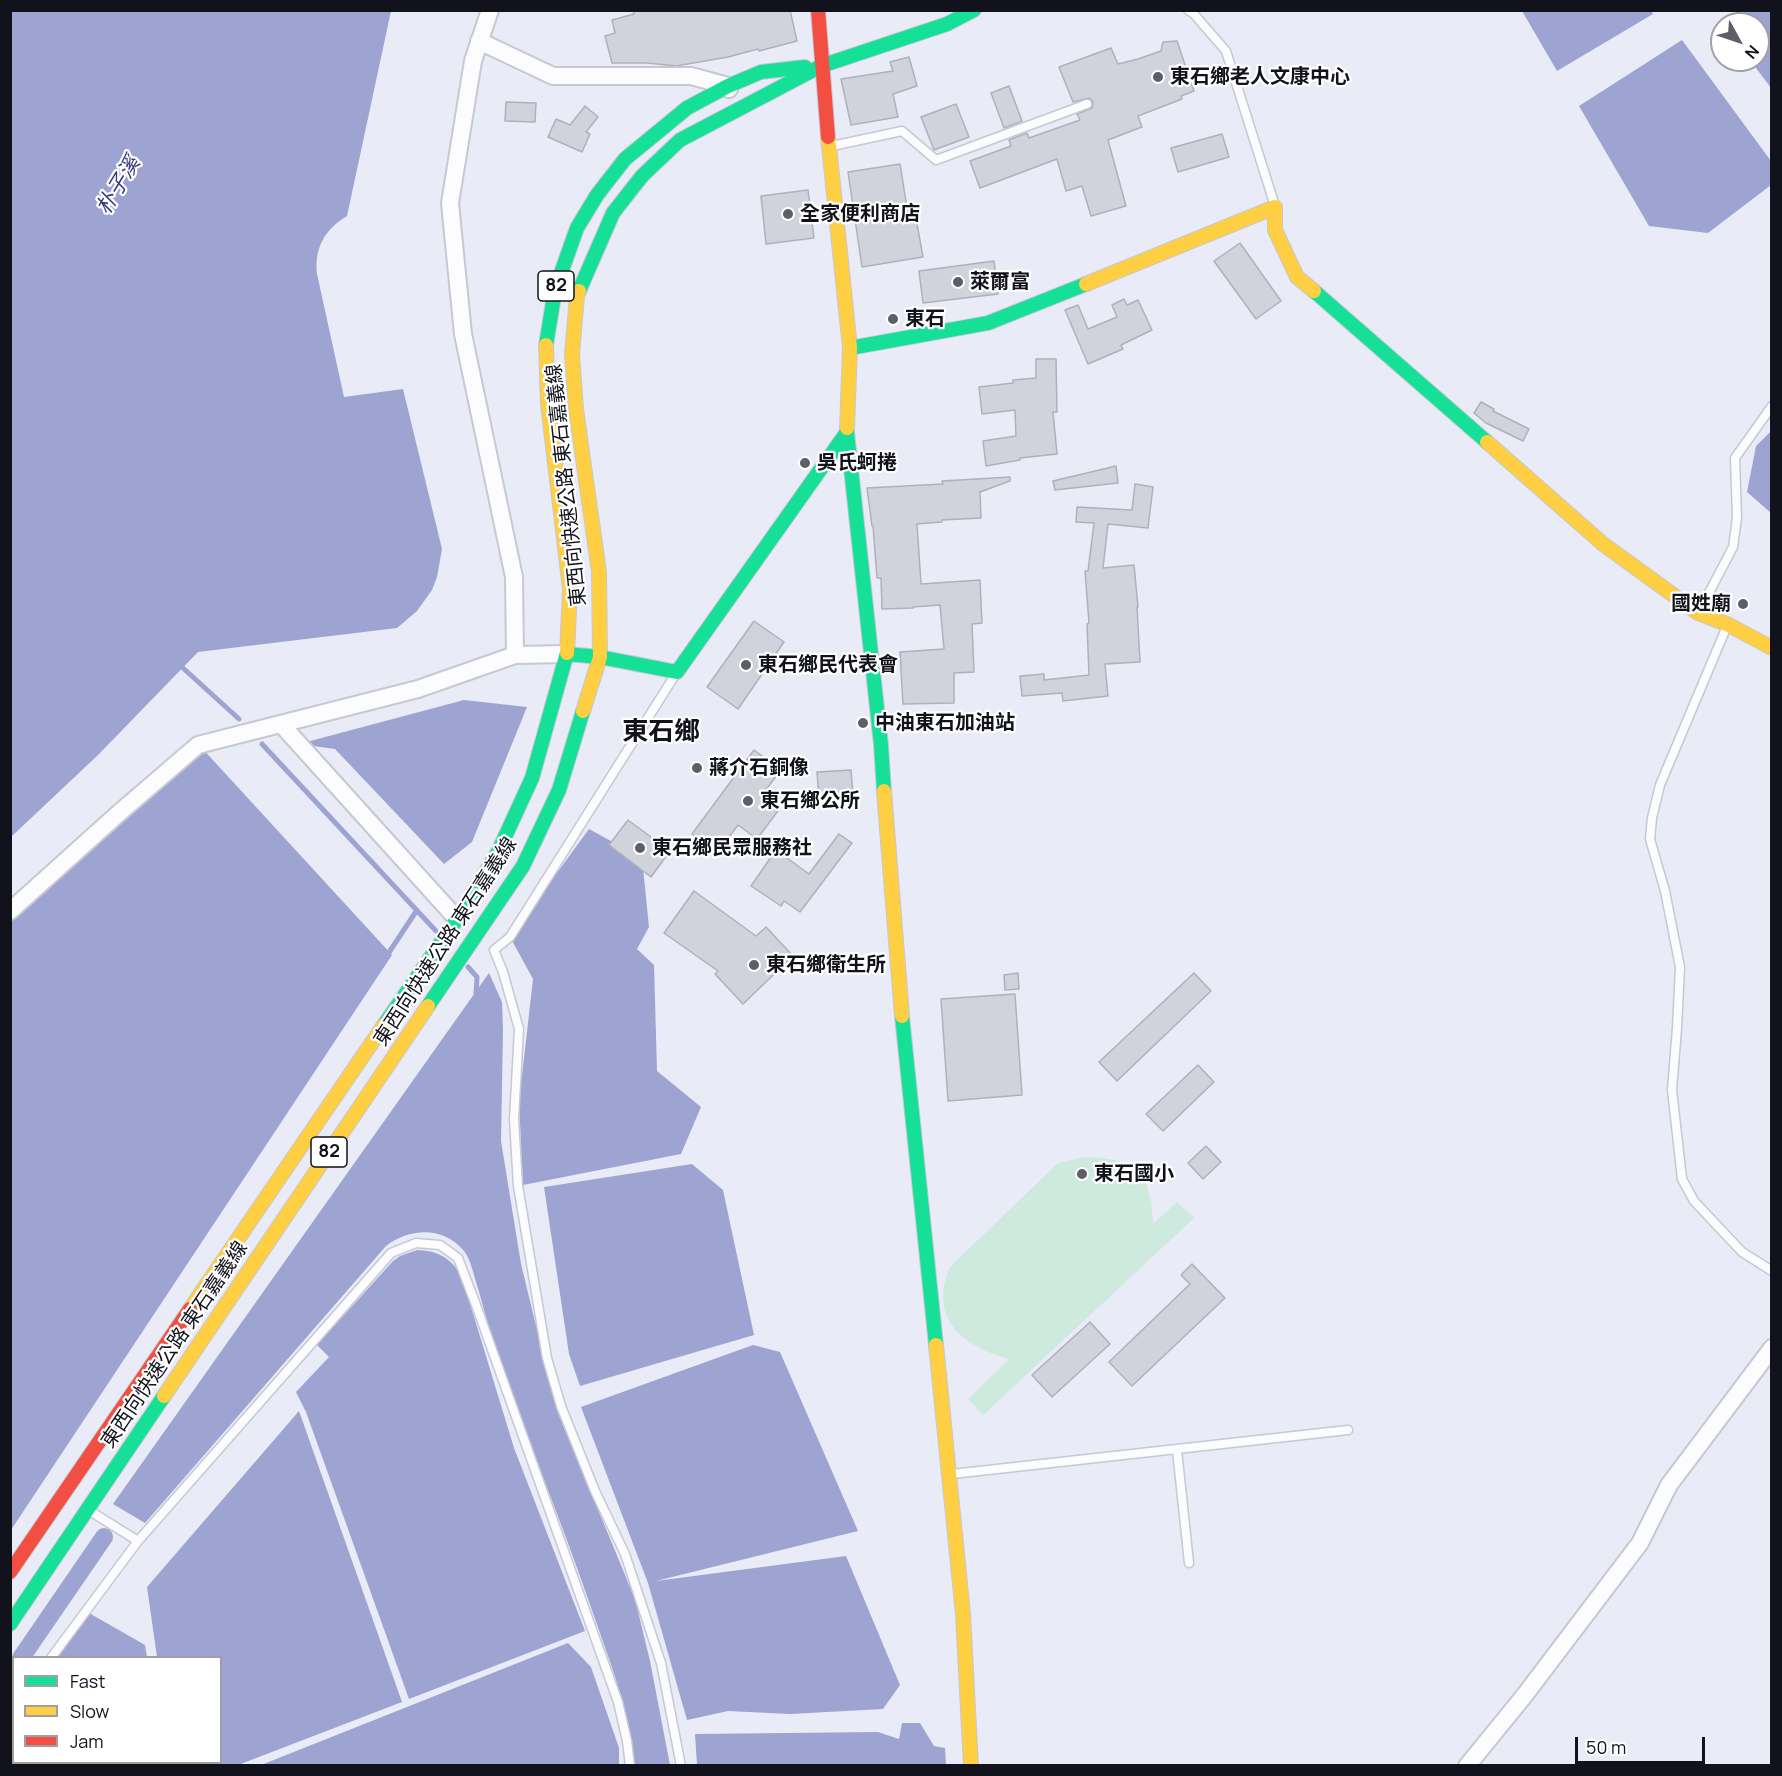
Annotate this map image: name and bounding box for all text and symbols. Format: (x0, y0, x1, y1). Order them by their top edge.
north arrow (1710, 12, 1770, 72)
text: N (1740, 41, 1764, 64)
place label: 東石鄉老人文康中心 (1170, 65, 1350, 89)
marker: 東石鄉老人文康中心 (1151, 70, 1165, 84)
water label: 朴子溪 (92, 153, 146, 219)
place label: 全家便利商店 (800, 202, 920, 226)
marker: 全家便利商店 (781, 207, 795, 221)
place label: 萊爾富 (970, 270, 1030, 294)
road number: 82 (538, 271, 574, 301)
marker: 萊爾富 (951, 275, 965, 289)
place label: 東石 (905, 307, 945, 331)
marker: 東石 (886, 312, 900, 326)
street label: 東西向快速公路 東石嘉義線 (542, 362, 592, 608)
place label: 吳氏蚵捲 (817, 451, 897, 475)
marker: 吳氏蚵捲 (798, 456, 812, 470)
place label: 國姓廟 (1671, 592, 1731, 616)
marker: 國姓廟 (1736, 597, 1750, 611)
place label: 東石鄉民代表會 (758, 653, 898, 677)
marker: 東石鄉民代表會 (739, 658, 753, 672)
place label: 中油東石加油站 (875, 711, 1015, 735)
marker: 中油東石加油站 (856, 716, 870, 730)
district label: 東石鄉 (622, 717, 700, 749)
place label: 蔣介石銅像 (709, 756, 809, 780)
marker: 蔣介石銅像 (690, 761, 704, 775)
place label: 東石鄉公所 (760, 789, 860, 813)
marker: 東石鄉公所 (741, 794, 755, 808)
street label: 東西向快速公路 東石嘉義線 (369, 833, 523, 1051)
place label: 東石鄉民眾服務社 (652, 836, 812, 860)
marker: 東石鄉民眾服務社 (633, 841, 647, 855)
place label: 東石鄉衛生所 (766, 953, 886, 977)
marker: 東石鄉衛生所 (747, 958, 761, 972)
road number: 82 (311, 1137, 347, 1167)
place label: 東石國小 (1094, 1162, 1174, 1186)
marker: 東石國小 (1075, 1167, 1089, 1181)
street label: 東西向快速公路 東石嘉義線 (97, 1237, 253, 1453)
legend (12, 1656, 222, 1764)
text: Fast (70, 1669, 105, 1693)
text: Slow (70, 1699, 109, 1723)
scale bar (1578, 1725, 1708, 1763)
text: Jam (70, 1729, 104, 1753)
text: 50 m (1586, 1735, 1626, 1759)

